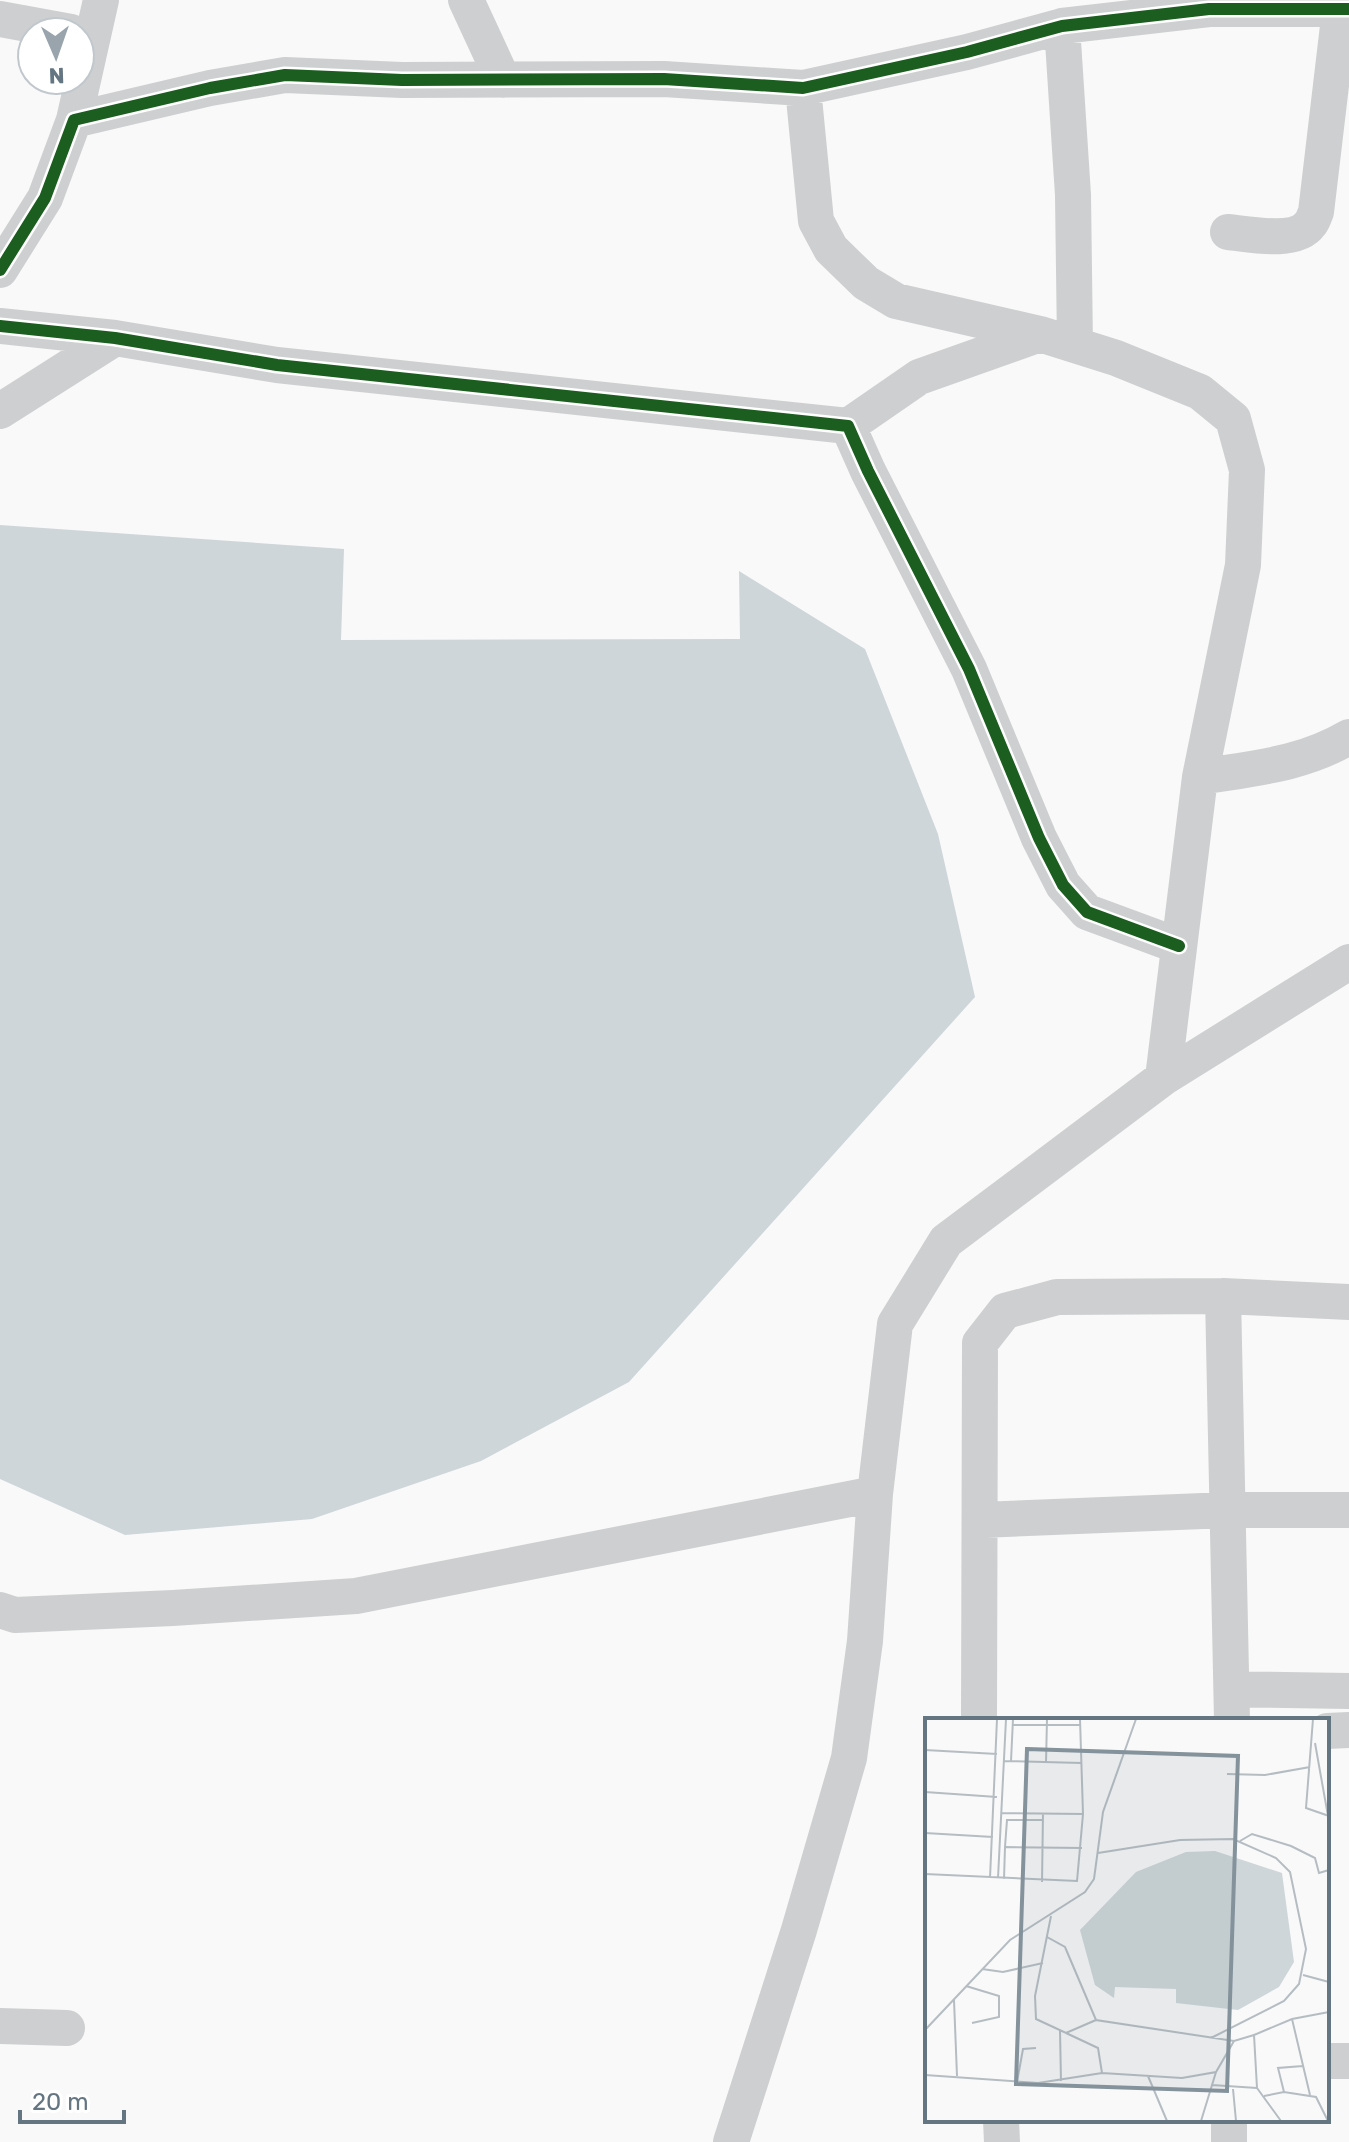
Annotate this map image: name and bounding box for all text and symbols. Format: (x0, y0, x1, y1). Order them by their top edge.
north arrow (16, 16, 96, 96)
text: N (48, 62, 65, 89)
inset map (925, 1718, 1329, 2122)
scale bar (20, 2074, 124, 2124)
text: 20 m (32, 2088, 89, 2116)

